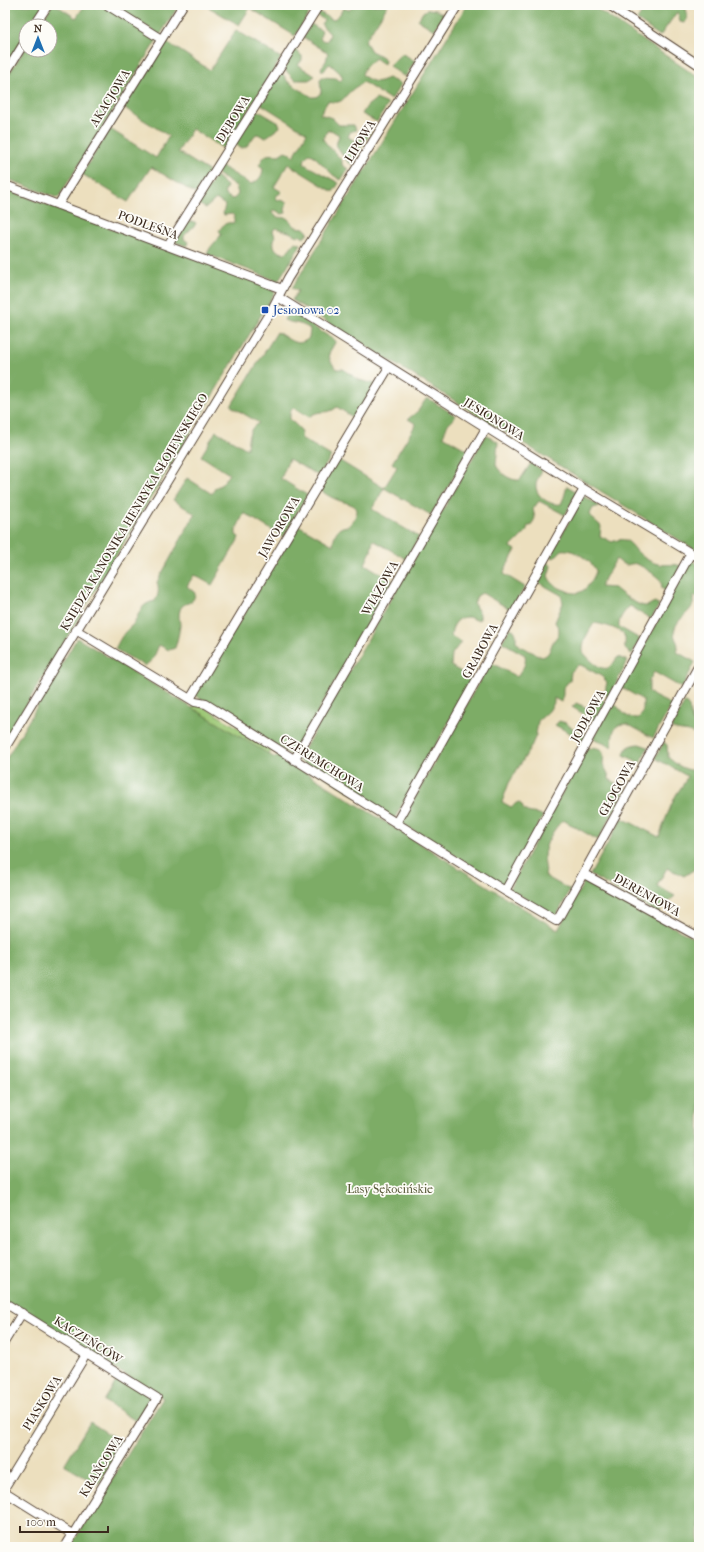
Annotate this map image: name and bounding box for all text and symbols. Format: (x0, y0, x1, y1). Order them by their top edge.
north arrow (18, 18, 58, 58)
text: N (34, 22, 43, 35)
street label: AKACJOWA (86, 67, 133, 130)
street label: DĘBOWA (213, 93, 253, 145)
street label: LIPOWA (342, 117, 379, 165)
street label: PODLEŚNA (116, 207, 181, 242)
place label: Jesionowa 02 (272, 303, 340, 317)
marker: Jesionowa 02 (260, 305, 270, 315)
street label: KSIĘDZA KANONIKA HENRYKA SŁOJEWSKIEGO (57, 391, 211, 633)
street label: JESIONOWA (460, 394, 527, 443)
street label: JAWOROWA (255, 494, 303, 561)
street label: WIĄZOWA (358, 558, 401, 619)
street label: GRABOWA (459, 621, 501, 681)
street label: JODŁOWA (567, 687, 608, 746)
street label: CZEREMCHOWA (278, 732, 367, 794)
street label: GŁOGOWA (596, 757, 638, 818)
street label: DERENIOWA (611, 871, 683, 919)
park label: Lasy Sękocińskie (347, 1182, 433, 1196)
street label: KACZEŃCÓW (51, 1313, 126, 1367)
street label: PIASKOWA (20, 1373, 64, 1433)
street label: KRAŃCOWA (76, 1432, 126, 1500)
scale bar (20, 1508, 108, 1534)
text: 100 m (26, 1515, 56, 1529)

